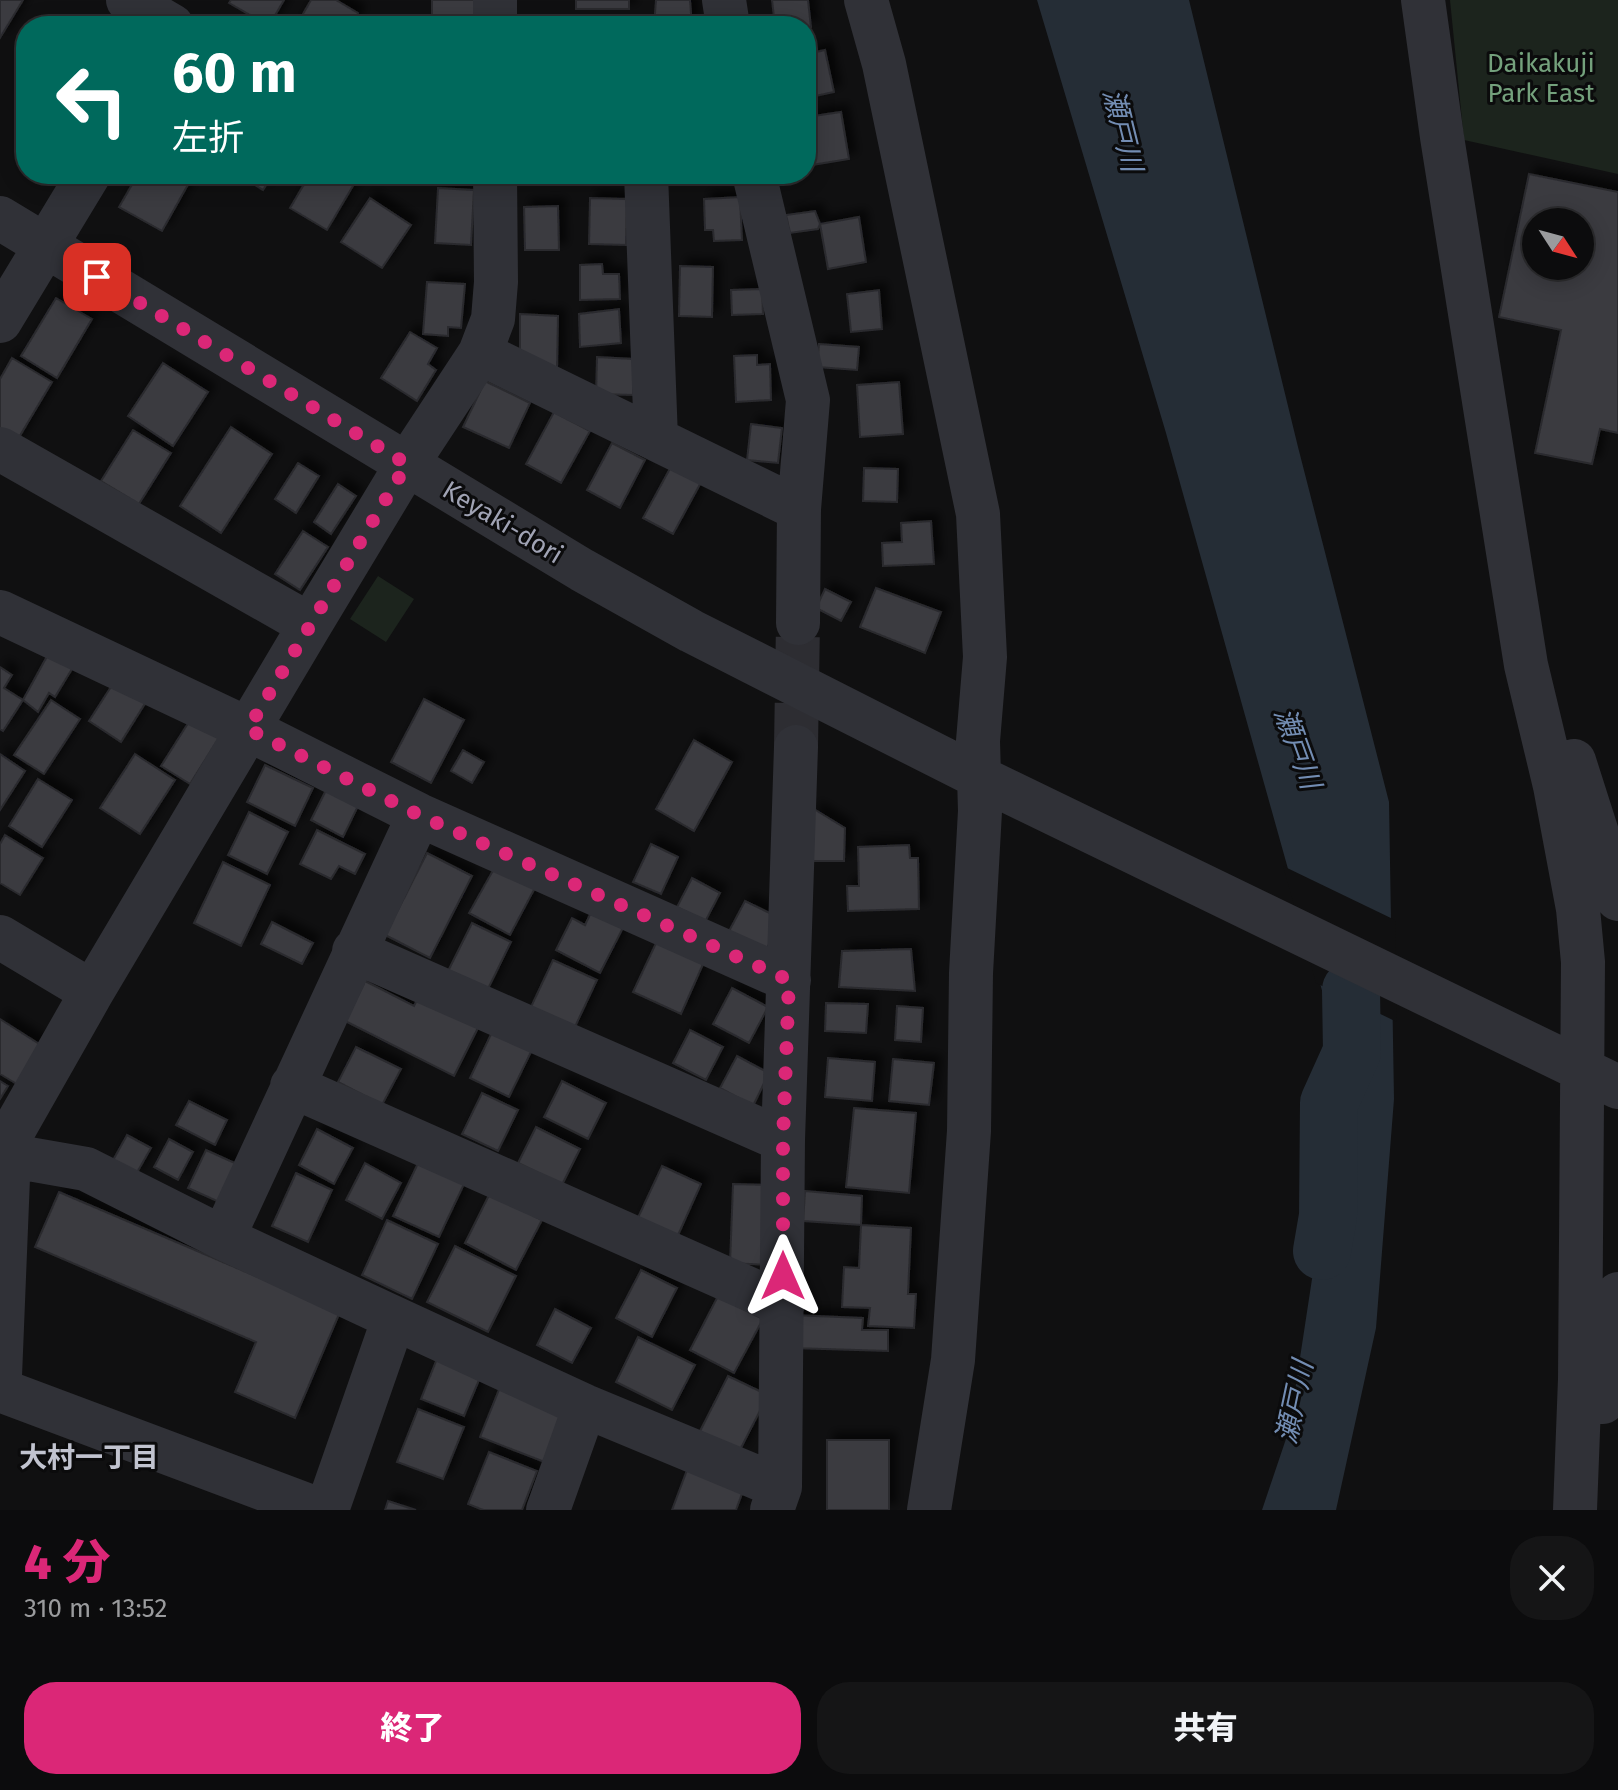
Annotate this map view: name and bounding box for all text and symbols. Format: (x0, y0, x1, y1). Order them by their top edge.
text: 60 m (172, 40, 297, 107)
icon: left (40, 48, 144, 152)
park label: Daikakuji Park East (1487, 48, 1595, 109)
water label: 瀬戸川 (1096, 85, 1149, 178)
text: 左折 (172, 116, 244, 160)
north arrow (1522, 208, 1594, 280)
map controls (1522, 208, 1594, 280)
pin (63, 243, 131, 311)
icon: arrive (75, 255, 119, 299)
street label: Keyaki-dori (437, 474, 568, 570)
water label: 瀬戸川 (1268, 703, 1328, 796)
position arrow (741, 1234, 825, 1318)
water label: 瀬戸川 (1270, 1355, 1320, 1447)
district label: 大村一丁目 (19, 1441, 159, 1474)
text: 4 分 (24, 1534, 111, 1592)
button: close (1510, 1536, 1594, 1620)
text: 310 m · 13:52 (24, 1593, 167, 1624)
button: 終了 (24, 1682, 801, 1774)
button: 共有 (817, 1682, 1594, 1774)

